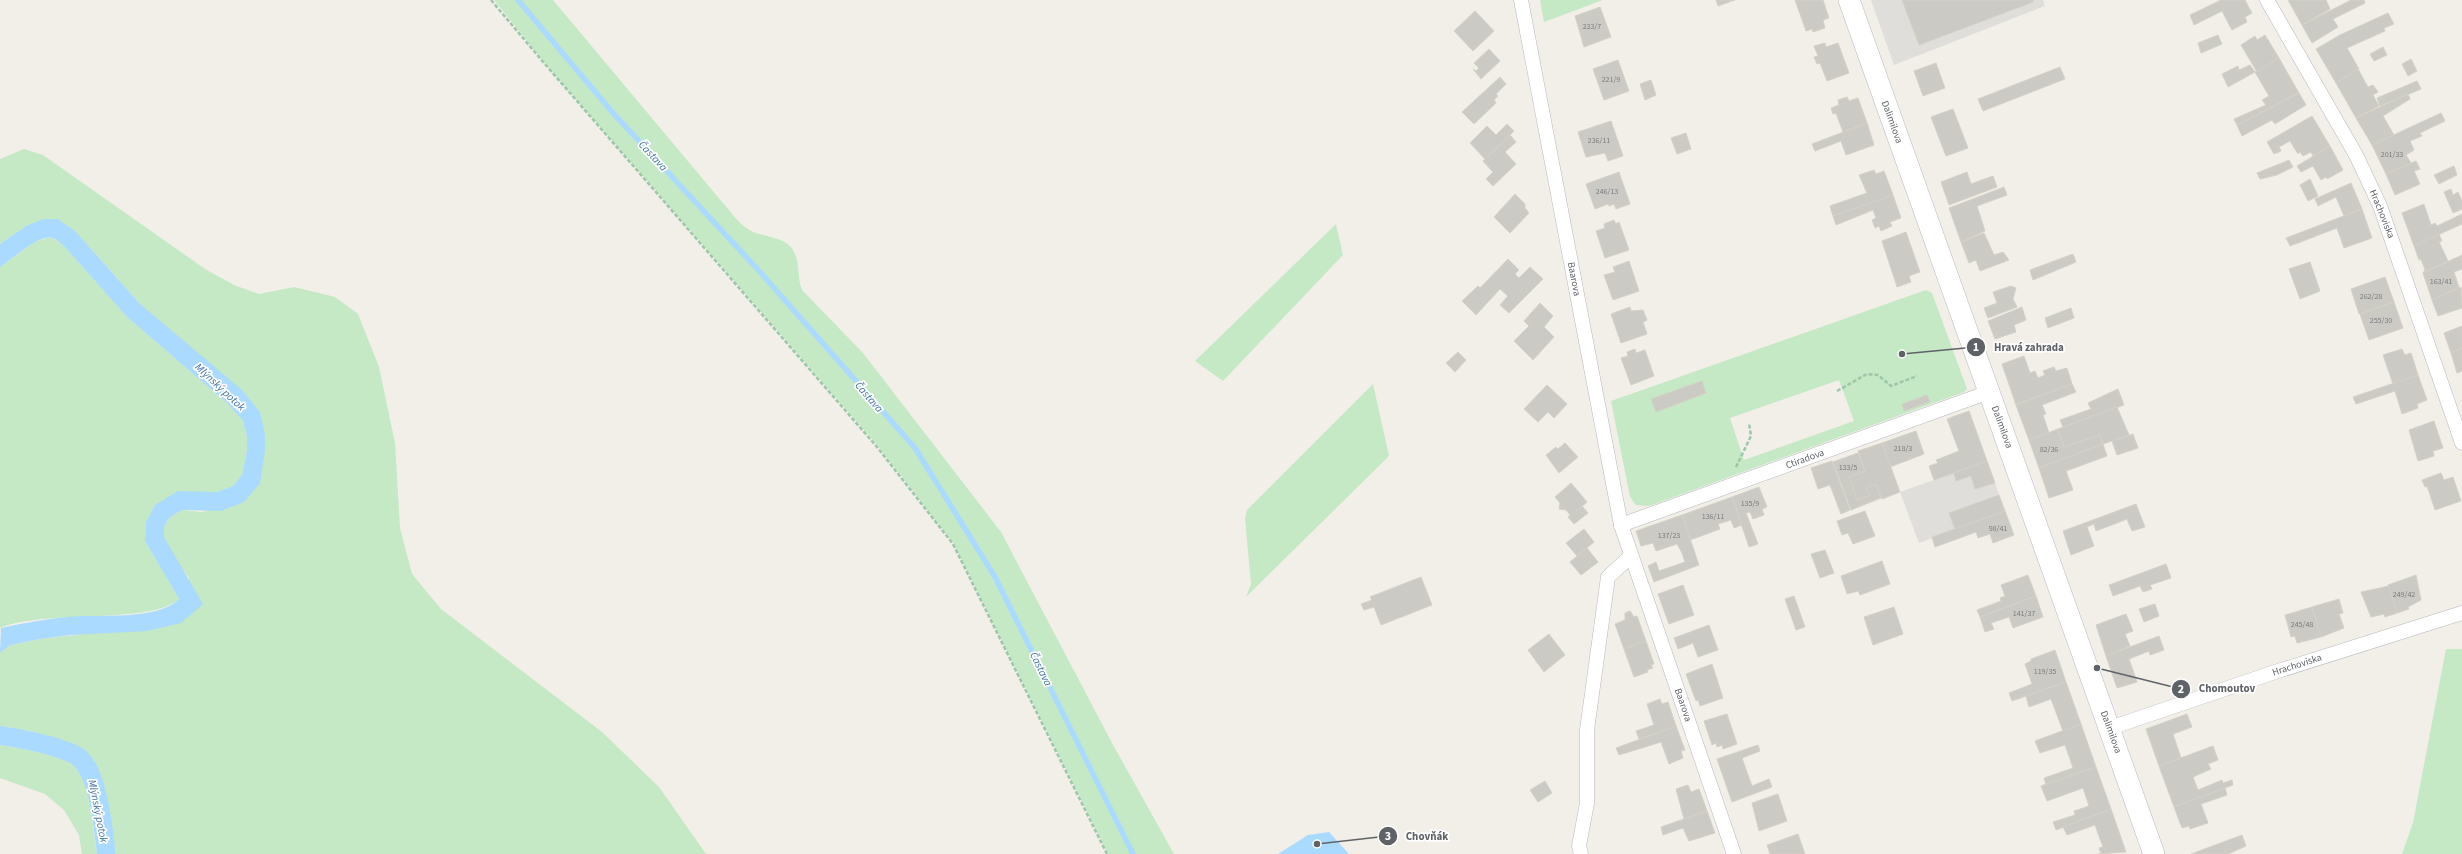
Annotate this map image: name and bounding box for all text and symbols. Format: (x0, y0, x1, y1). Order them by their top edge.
house number: 233/7 (1583, 21, 1601, 32)
house number: 221/9 (1602, 74, 1620, 85)
street label: Dalimilova (1878, 99, 1906, 145)
house number: 236/11 (1588, 135, 1610, 146)
water label: Častava (635, 138, 671, 175)
house number: 201/33 (2381, 149, 2403, 160)
house number: 246/13 (1596, 186, 1618, 197)
street label: Hrachoviska (2366, 188, 2398, 240)
street label: Baarova (1564, 261, 1584, 297)
house number: 163/41 (2430, 276, 2452, 287)
house number: 262/28 (2360, 291, 2382, 302)
house number: 255/30 (2370, 315, 2392, 326)
callout: Hravá zahrada (1966, 336, 2072, 359)
text: 1 (1973, 339, 1979, 356)
text: Hravá zahrada (1994, 340, 2064, 355)
water label: Mlýnský potok (192, 360, 249, 415)
water label: Častava (851, 378, 887, 416)
street label: Dalimilova (1988, 404, 2016, 450)
house number: 218/3 (1894, 443, 1912, 454)
house number: 82/36 (2040, 444, 2058, 455)
street label: Ctiradova (1784, 446, 1826, 472)
house number: 133/5 (1839, 462, 1857, 473)
house number: 135/9 (1741, 498, 1759, 509)
house number: 136/11 (1702, 511, 1724, 522)
house number: 98/41 (1989, 523, 2007, 534)
house number: 137/23 (1658, 530, 1680, 541)
house number: 249/42 (2393, 589, 2415, 600)
house number: 141/37 (2013, 608, 2035, 619)
house number: 245/48 (2291, 619, 2313, 630)
water label: Častava (1026, 649, 1056, 689)
street label: Hrachoviska (2270, 650, 2324, 680)
house number: 119/35 (2034, 666, 2056, 677)
callout: Chomoutov (2171, 677, 2263, 700)
text: 2 (2178, 681, 2184, 698)
text: Chomoutov (2199, 681, 2255, 696)
street label: Baarova (1671, 687, 1695, 723)
street label: Dalimilova (2097, 709, 2125, 755)
water label: Mlýnský potok (85, 778, 112, 845)
callout: Chovňák (1378, 824, 1457, 847)
text: 3 (1385, 828, 1391, 845)
text: Chovňák (1406, 829, 1448, 844)

